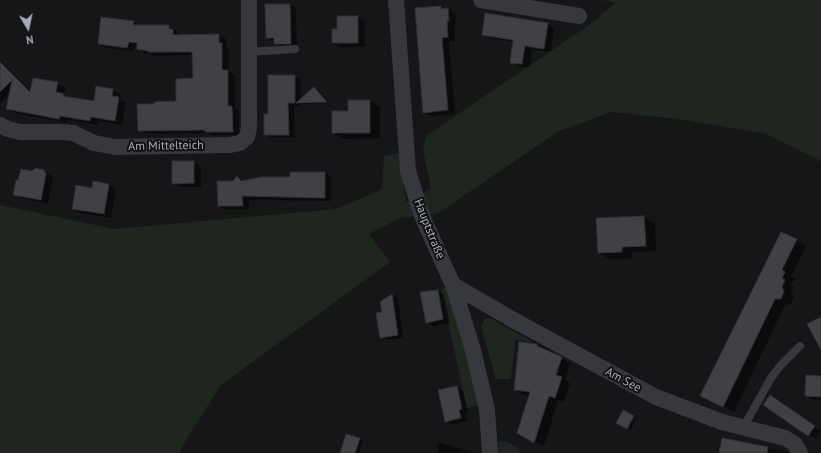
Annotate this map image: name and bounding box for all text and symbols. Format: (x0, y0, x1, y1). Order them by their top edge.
north arrow (8, 8, 48, 48)
text: N (25, 32, 35, 47)
street label: Am Mittelteich (128, 138, 204, 154)
street label: Hauptstraße (410, 197, 448, 261)
street label: Am See (603, 365, 643, 395)

